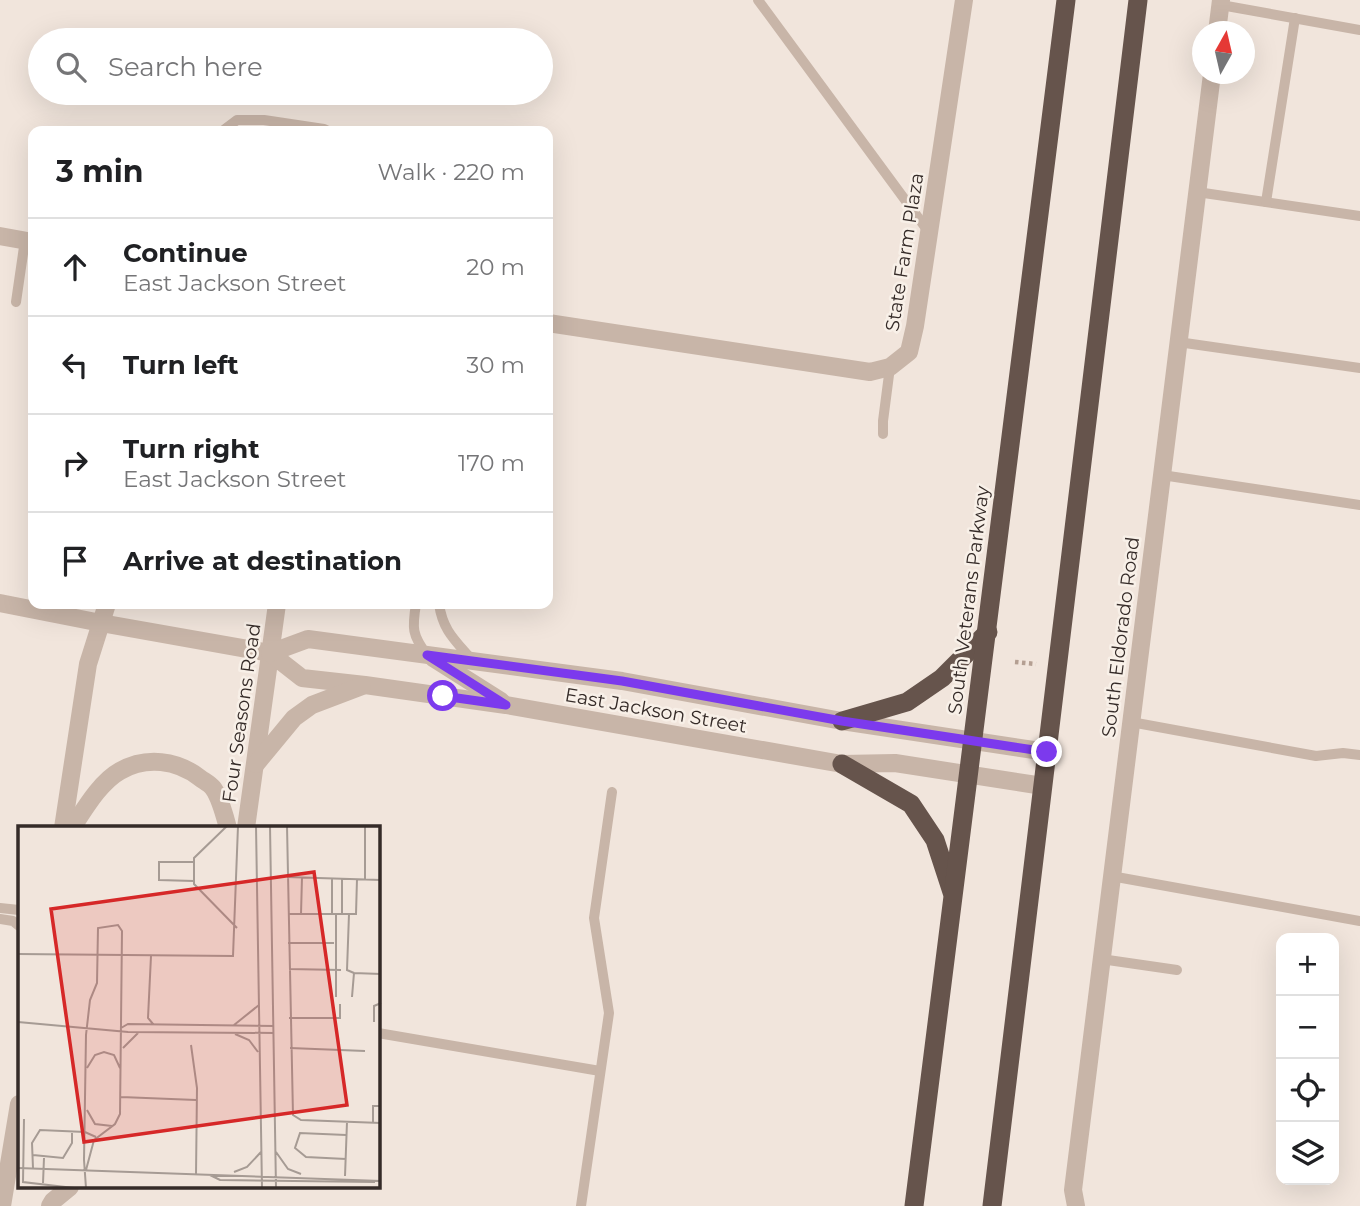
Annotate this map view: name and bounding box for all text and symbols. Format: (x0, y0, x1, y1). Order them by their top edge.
north arrow (1192, 21, 1255, 84)
search box (28, 28, 553, 105)
icon: search (52, 48, 90, 86)
text: Search here (108, 51, 263, 83)
text: 3 min (56, 153, 143, 190)
text: Walk · 220 m (378, 158, 525, 186)
street label: State Farm Plaza (881, 171, 928, 333)
text: Continue (123, 237, 248, 269)
icon: ahead (56, 248, 94, 286)
text: 20 m (466, 253, 525, 281)
text: East Jackson Street (123, 269, 346, 297)
icon: left (56, 346, 94, 384)
text: Turn left (123, 349, 239, 381)
text: 30 m (466, 351, 525, 379)
text: Turn right (123, 433, 259, 465)
icon: right (56, 444, 94, 482)
text: 170 m (458, 449, 525, 477)
text: East Jackson Street (123, 465, 346, 493)
street label: South Veterans Parkway (943, 484, 994, 716)
street label: South Eldorado Road (1097, 535, 1144, 739)
icon: arrive (56, 542, 94, 580)
text: Arrive at destination (123, 545, 402, 577)
street label: Four Seasons Road (218, 622, 265, 804)
route start (427, 680, 458, 711)
street label: East Jackson Street (563, 683, 749, 738)
route end (1031, 736, 1062, 767)
inset map (18, 826, 380, 1188)
map controls (1276, 933, 1339, 1185)
button: + (1276, 933, 1339, 996)
button: − (1276, 996, 1339, 1059)
button: locate (1276, 1059, 1339, 1122)
button: layers (1276, 1122, 1339, 1185)

